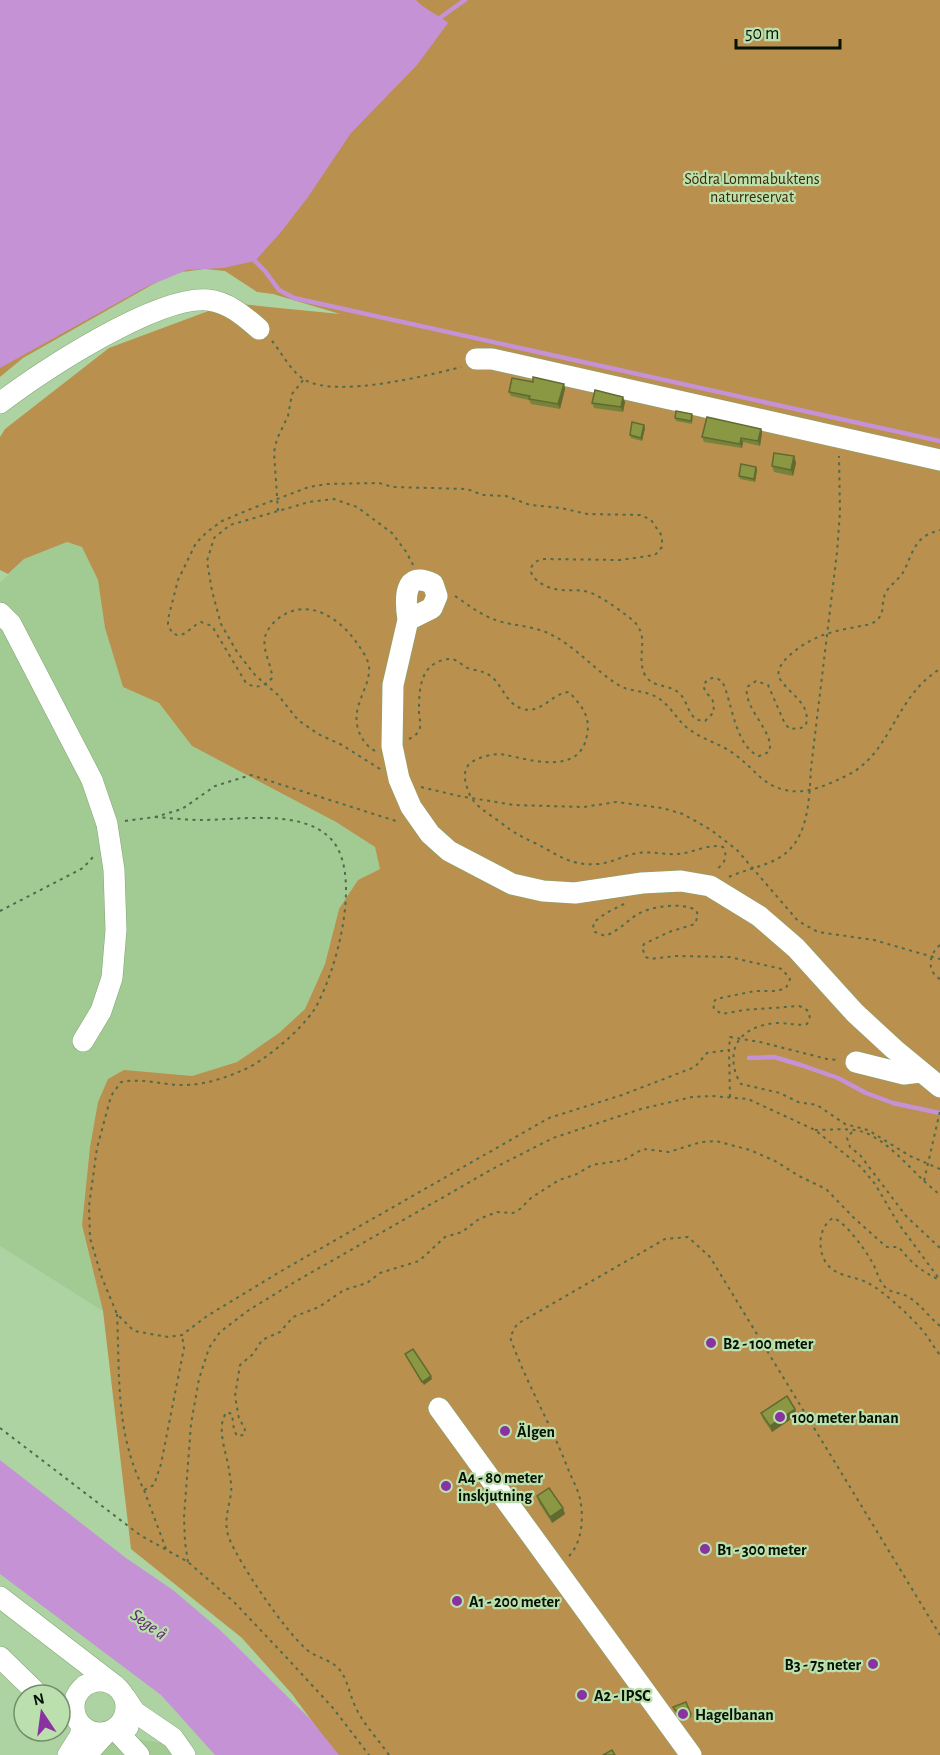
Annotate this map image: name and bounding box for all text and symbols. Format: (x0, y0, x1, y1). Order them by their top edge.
scale bar (736, 12, 840, 50)
text: 50 m (745, 25, 779, 43)
park label: Södra Lommabuktens naturreservat (684, 171, 820, 205)
marker: B2 - 100 meter (704, 1336, 718, 1350)
place label: B2 - 100 meter (723, 1336, 814, 1352)
marker: 100 meter banan (773, 1410, 787, 1424)
place label: 100 meter banan (792, 1410, 899, 1426)
place label: Älgen (517, 1422, 555, 1440)
marker: Älgen (498, 1424, 512, 1438)
place label: A4 - 80 meter inskjutning (458, 1470, 543, 1505)
marker: A4 - 80 meter inskjutning (439, 1479, 453, 1493)
marker: B1 - 300 meter (698, 1542, 712, 1556)
place label: B1 - 300 meter (717, 1542, 807, 1558)
marker: A1 - 200 meter (450, 1594, 464, 1608)
place label: A1 - 200 meter (469, 1594, 560, 1610)
water label: Sege å (127, 1606, 170, 1644)
place label: B3 - 75 neter (784, 1657, 861, 1673)
marker: B3 - 75 neter (866, 1657, 880, 1671)
north arrow (12, 1683, 72, 1743)
marker: A2 - IPSC (575, 1688, 589, 1702)
place label: A2 - IPSC (594, 1688, 651, 1704)
text: N (32, 1690, 46, 1708)
marker: Hagelbanan (676, 1707, 690, 1721)
place label: Hagelbanan (695, 1707, 774, 1723)

